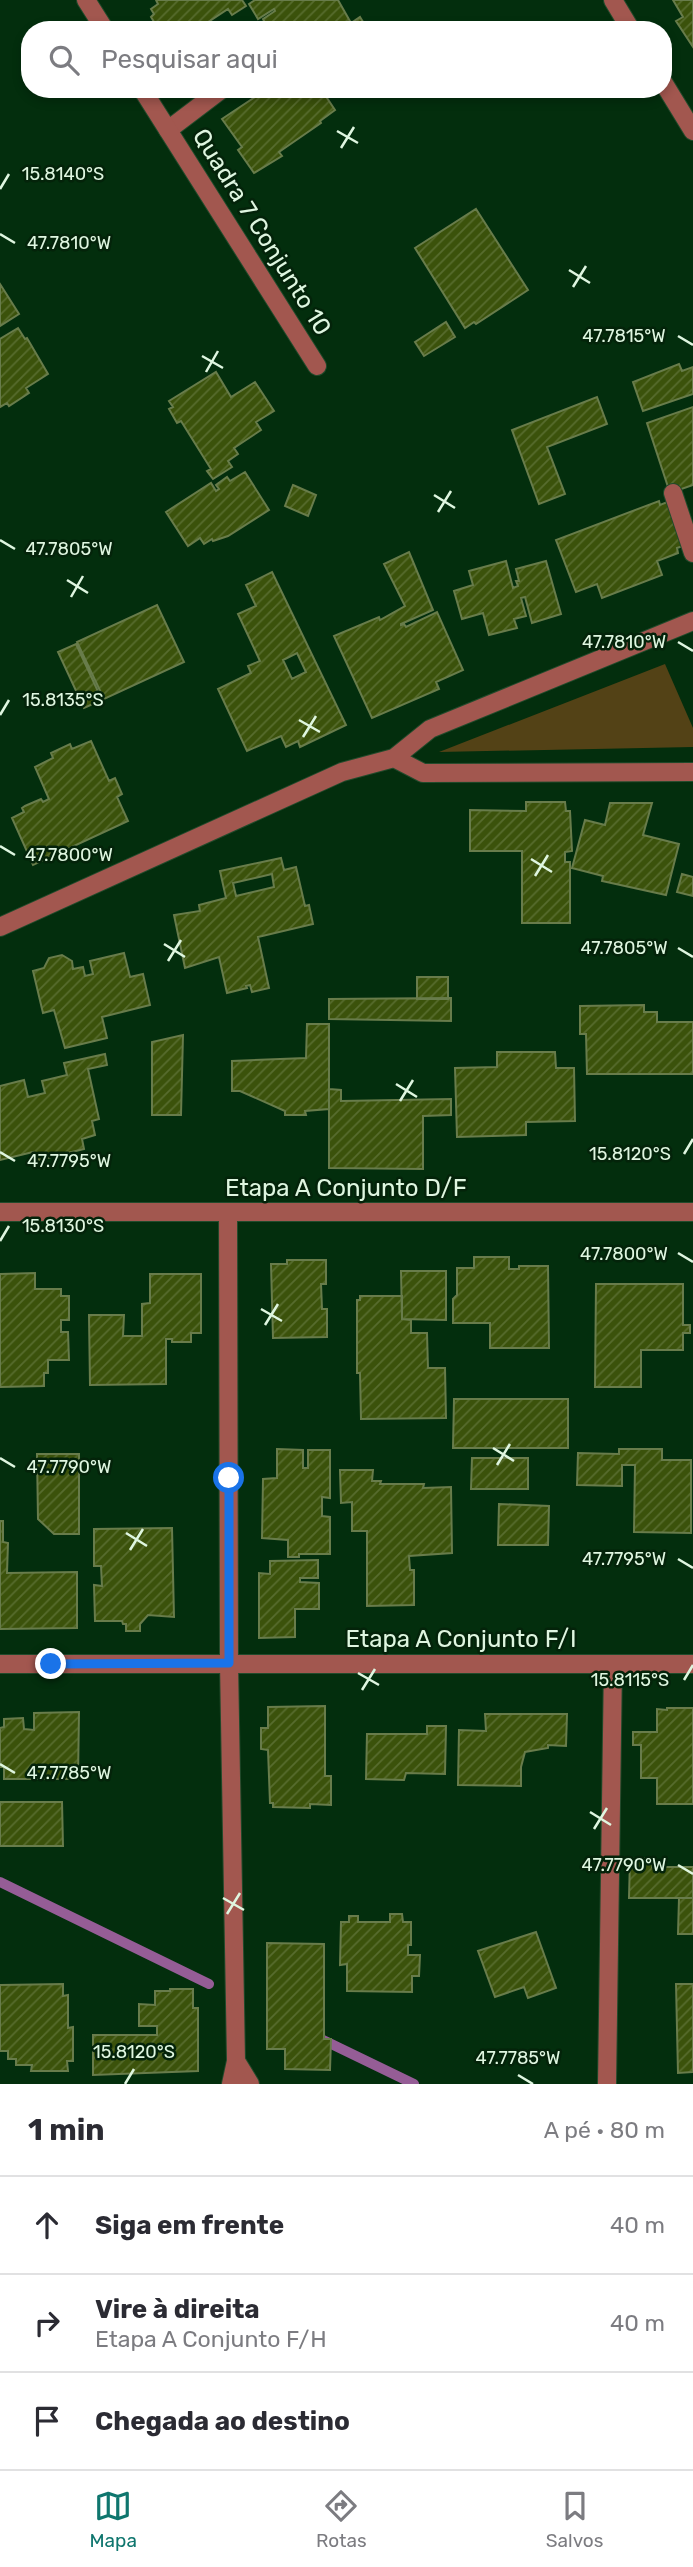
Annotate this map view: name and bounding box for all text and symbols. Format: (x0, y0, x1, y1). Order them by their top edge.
search box (21, 21, 672, 98)
icon: search (45, 41, 83, 79)
text: Pesquisar aqui (101, 44, 278, 75)
street label: Quadra 7 Conjunto 10 (187, 124, 337, 340)
text: 15.8140°S (22, 163, 104, 185)
text: 47.7810°W (27, 232, 111, 254)
text: 47.7815°W (582, 325, 666, 347)
text: 47.7805°W (25, 538, 113, 560)
text: 47.7810°W (582, 631, 666, 653)
text: 15.8135°S (22, 689, 104, 711)
text: 47.7800°W (25, 844, 113, 866)
text: 47.7805°W (580, 937, 668, 959)
text: 15.8120°S (589, 1143, 671, 1165)
text: 47.7795°W (27, 1150, 111, 1172)
street label: Etapa A Conjunto D/F (225, 1174, 467, 1202)
text: 15.8130°S (22, 1215, 104, 1237)
text: 47.7800°W (580, 1243, 668, 1265)
text: 47.7790°W (27, 1456, 111, 1478)
route start (213, 1462, 244, 1493)
text: 47.7795°W (582, 1548, 666, 1570)
street label: Etapa A Conjunto F/I (345, 1625, 577, 1653)
route end (35, 1648, 66, 1679)
text: 15.8115°S (591, 1669, 669, 1691)
text: 47.7785°W (27, 1762, 111, 1784)
text: 47.7790°W (582, 1854, 666, 1876)
text: 15.8120°S (93, 2041, 175, 2063)
text: 47.7785°W (476, 2047, 560, 2069)
text: 1 min (28, 2112, 105, 2148)
text: A pé · 80 m (544, 2116, 665, 2144)
icon: ahead (28, 2206, 66, 2244)
text: Siga em frente (95, 2210, 284, 2241)
text: 40 m (610, 2211, 665, 2239)
text: Vire à direita (95, 2294, 260, 2325)
icon: right (28, 2304, 66, 2342)
text: 40 m (610, 2309, 665, 2337)
text: Etapa A Conjunto F/H (95, 2325, 327, 2353)
icon: arrive (28, 2402, 66, 2440)
text: Chegada ao destino (95, 2406, 350, 2437)
tab: Mapa (90, 2487, 137, 2552)
tab: Rotas (316, 2487, 367, 2552)
tab: Salvos (546, 2487, 603, 2552)

